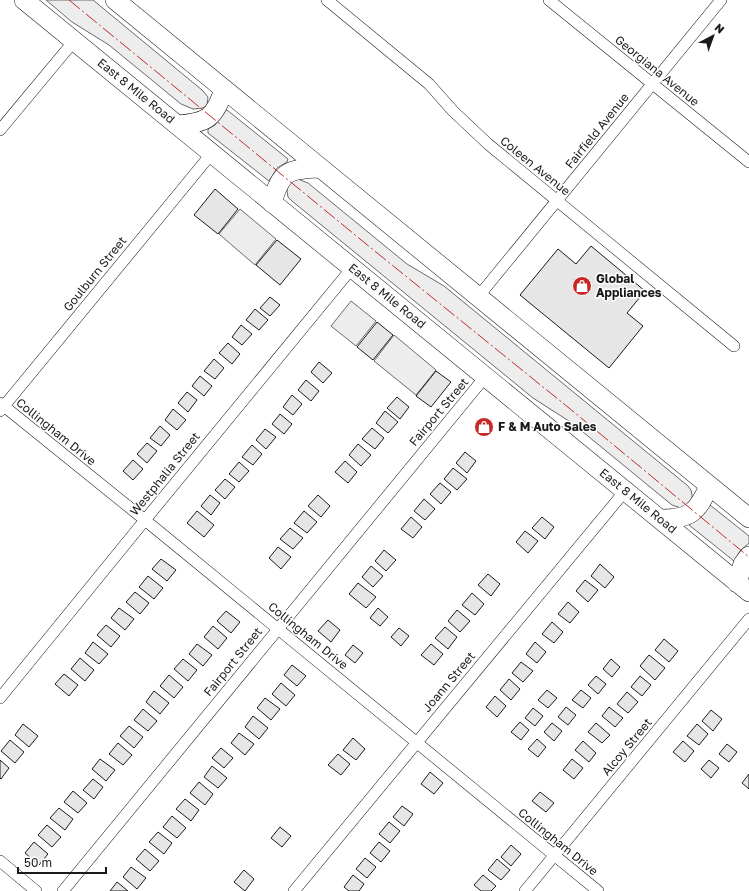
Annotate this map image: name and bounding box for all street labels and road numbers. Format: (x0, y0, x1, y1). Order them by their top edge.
street label: Georgiana Avenue (612, 32, 703, 109)
street label: East 8 Mile Road (95, 55, 178, 126)
street label: Fairfield Avenue (562, 90, 632, 171)
street label: Coleen Avenue (497, 133, 573, 198)
street label: Goulburn Street (60, 233, 130, 314)
street label: East 8 Mile Road (346, 260, 429, 331)
street label: Fairport Street (406, 374, 472, 449)
street label: Collingham Drive (13, 395, 99, 468)
street label: Westphalia Street (126, 429, 203, 518)
street label: East 8 Mile Road (597, 465, 680, 536)
street label: Collingham Drive (265, 599, 351, 672)
street label: Fairport Street (200, 624, 265, 699)
street label: Joann Street (419, 648, 478, 715)
street label: Alcoy Street (598, 715, 655, 778)
street label: Collingham Drive (515, 805, 601, 878)

